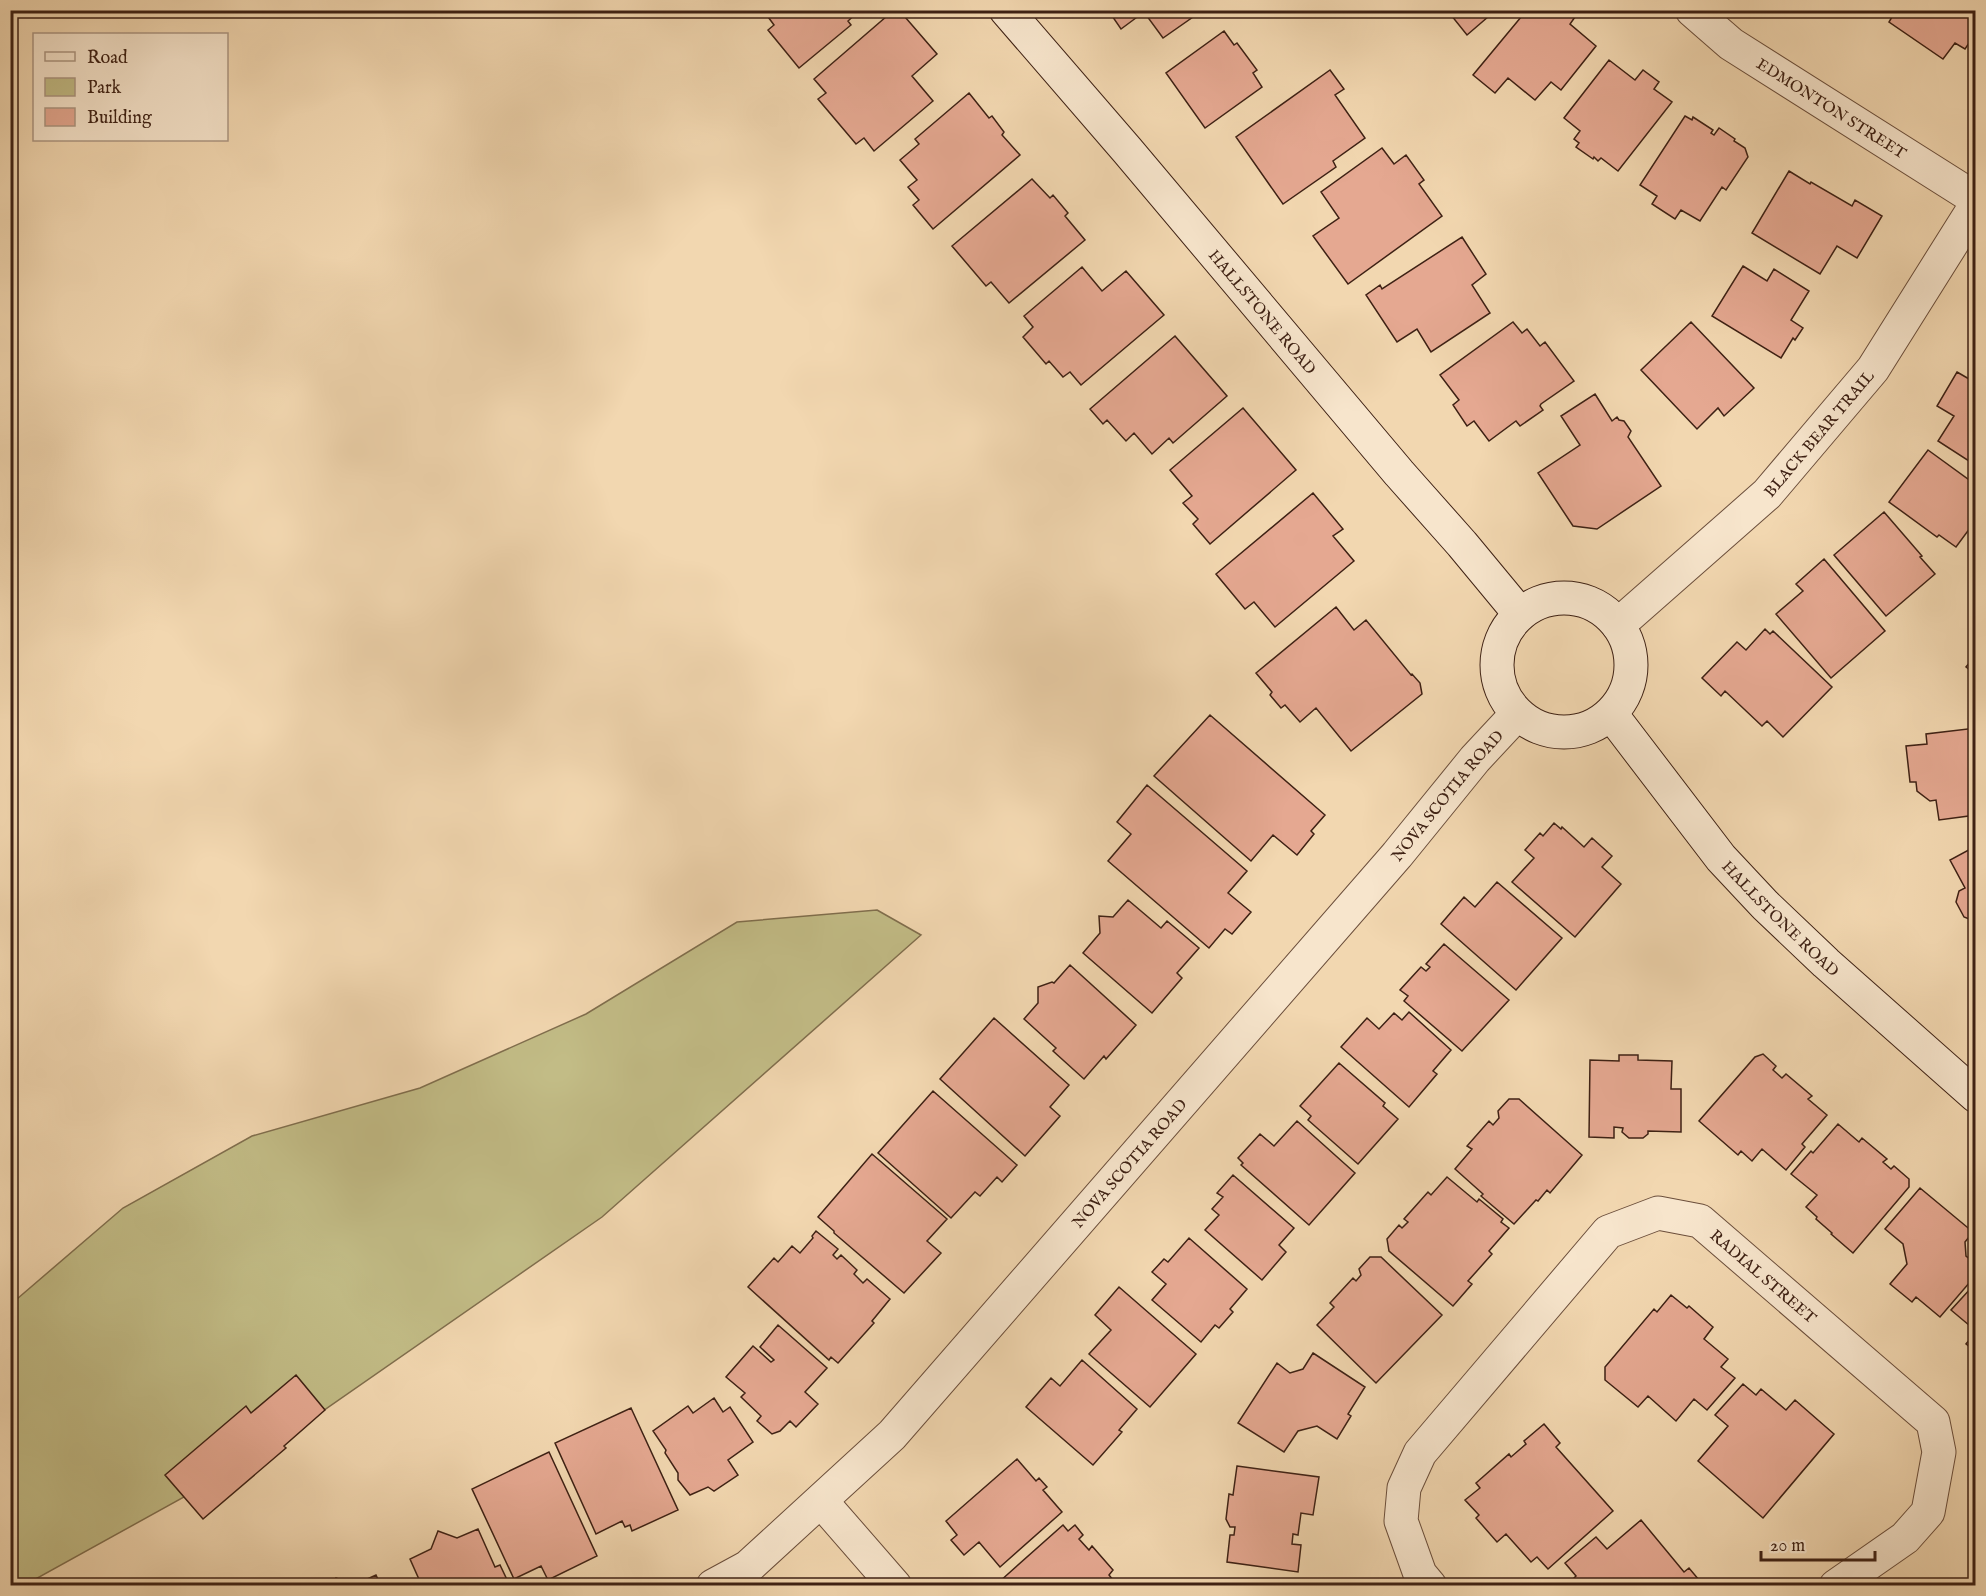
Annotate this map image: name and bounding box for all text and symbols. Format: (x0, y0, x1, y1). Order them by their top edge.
legend (33, 33, 228, 141)
text: Road (87, 47, 128, 70)
street label: EDMONTON STREET (1752, 55, 1910, 164)
text: Park (87, 77, 122, 100)
text: Building (87, 107, 152, 130)
street label: HALLSTONE ROAD (1203, 246, 1320, 379)
street label: BLACK BEAR TRAIL (1761, 367, 1880, 502)
street label: NOVA SCOTIA ROAD (1388, 727, 1509, 866)
street label: HALLSTONE ROAD (1717, 857, 1842, 982)
street label: NOVA SCOTIA ROAD (1069, 1095, 1192, 1233)
street label: RADIAL STREET (1705, 1226, 1820, 1329)
scale bar (1761, 1524, 1875, 1562)
text: 20 m (1770, 1535, 1805, 1558)

